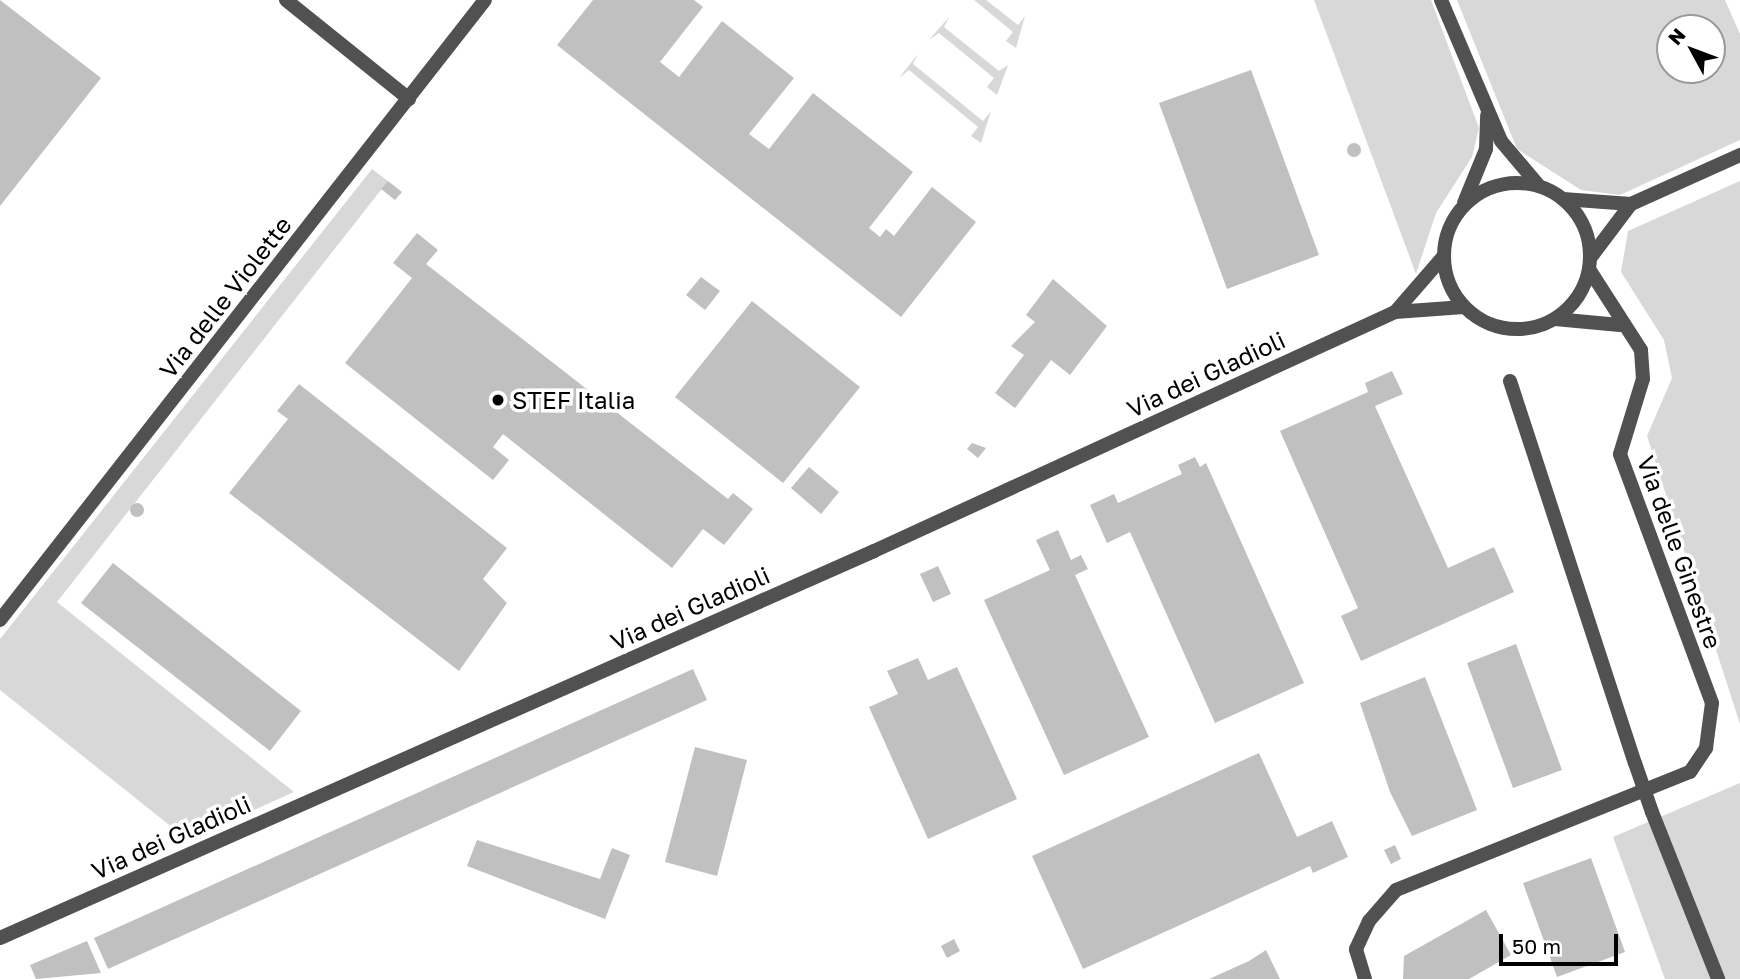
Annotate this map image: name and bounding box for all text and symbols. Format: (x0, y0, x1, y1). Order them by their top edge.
north arrow (1656, 14, 1726, 84)
text: N (1663, 23, 1690, 49)
street label: Via delle Violette (153, 211, 297, 383)
street label: Via dei Gladioli (1122, 325, 1290, 423)
place label: STEF Italia (512, 386, 635, 414)
marker: STEF Italia (490, 392, 506, 408)
street label: Via delle Ginestre (1632, 452, 1728, 652)
street label: Via dei Gladioli (606, 560, 774, 656)
street label: Via dei Gladioli (87, 789, 255, 885)
scale bar (1502, 920, 1621, 964)
text: 50 m (1512, 933, 1561, 959)

